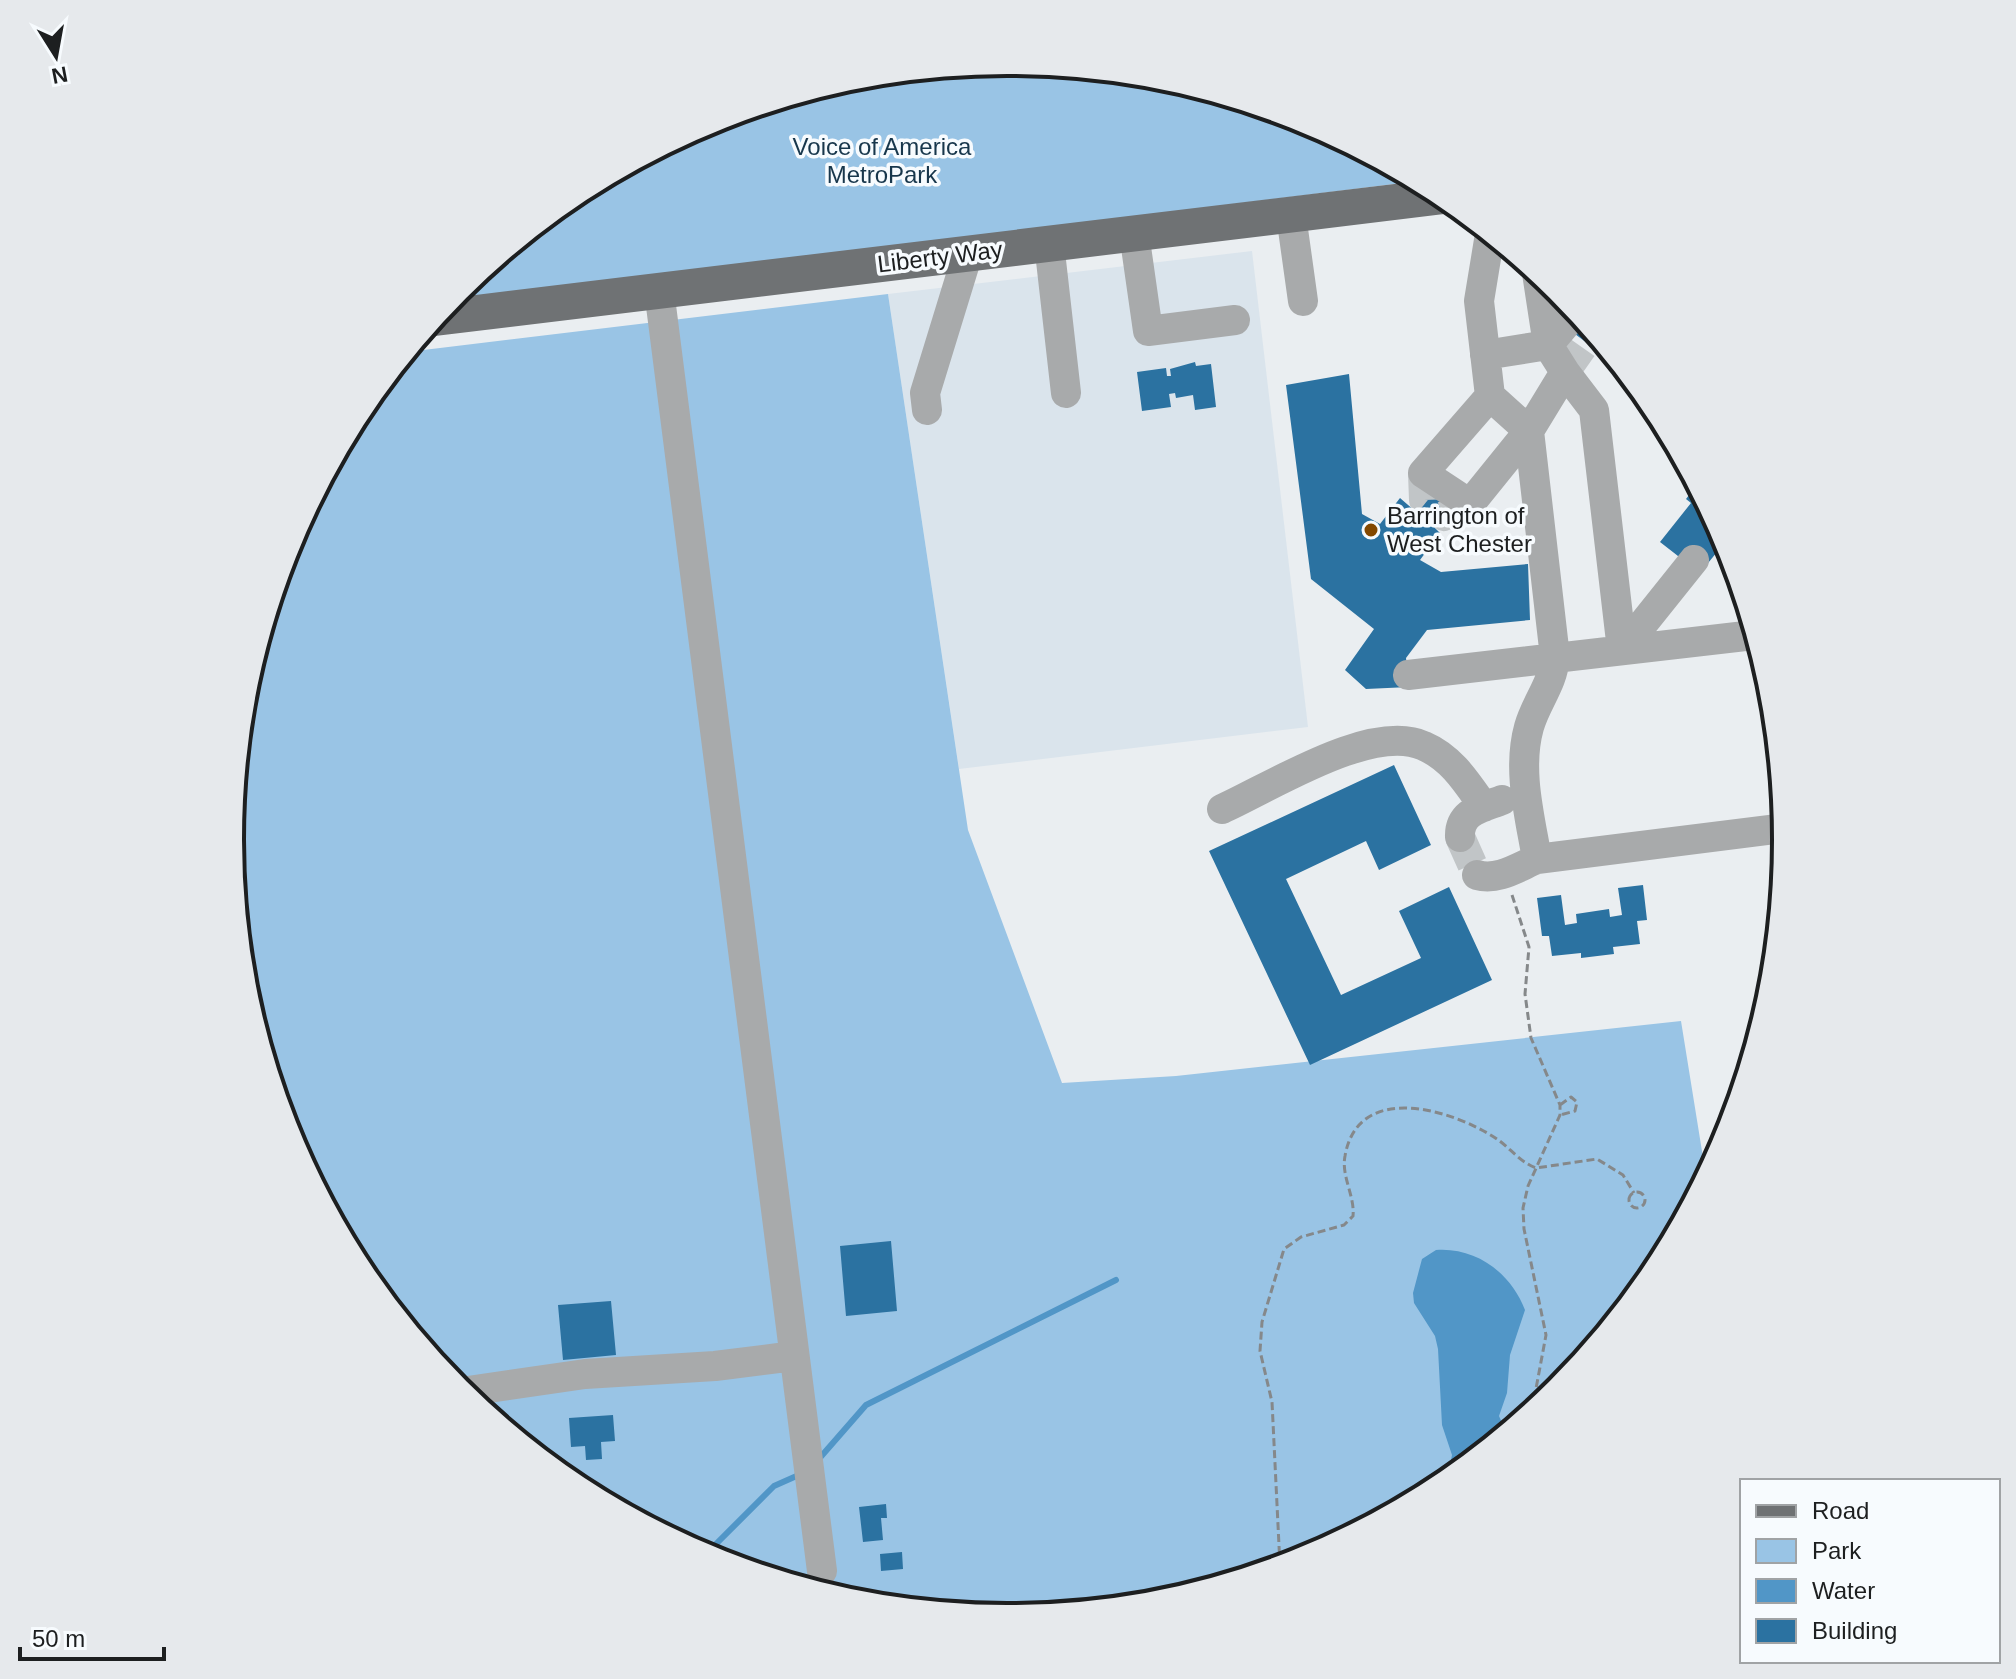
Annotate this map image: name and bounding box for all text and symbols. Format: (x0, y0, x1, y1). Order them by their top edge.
north arrow (16, 16, 96, 96)
text: N (50, 61, 70, 89)
park label: Voice of America MetroPark (793, 133, 972, 188)
street label: Liberty Way (876, 235, 1004, 278)
place label: Barrington of West Chester (1387, 502, 1532, 557)
marker: Barrington of West Chester (1362, 521, 1380, 539)
legend (1740, 1479, 2000, 1663)
text: Road (1812, 1497, 1869, 1524)
text: Park (1812, 1537, 1862, 1564)
text: Water (1812, 1577, 1875, 1604)
scale bar (20, 1611, 164, 1661)
text: Building (1812, 1617, 1897, 1644)
text: 50 m (32, 1625, 85, 1652)

